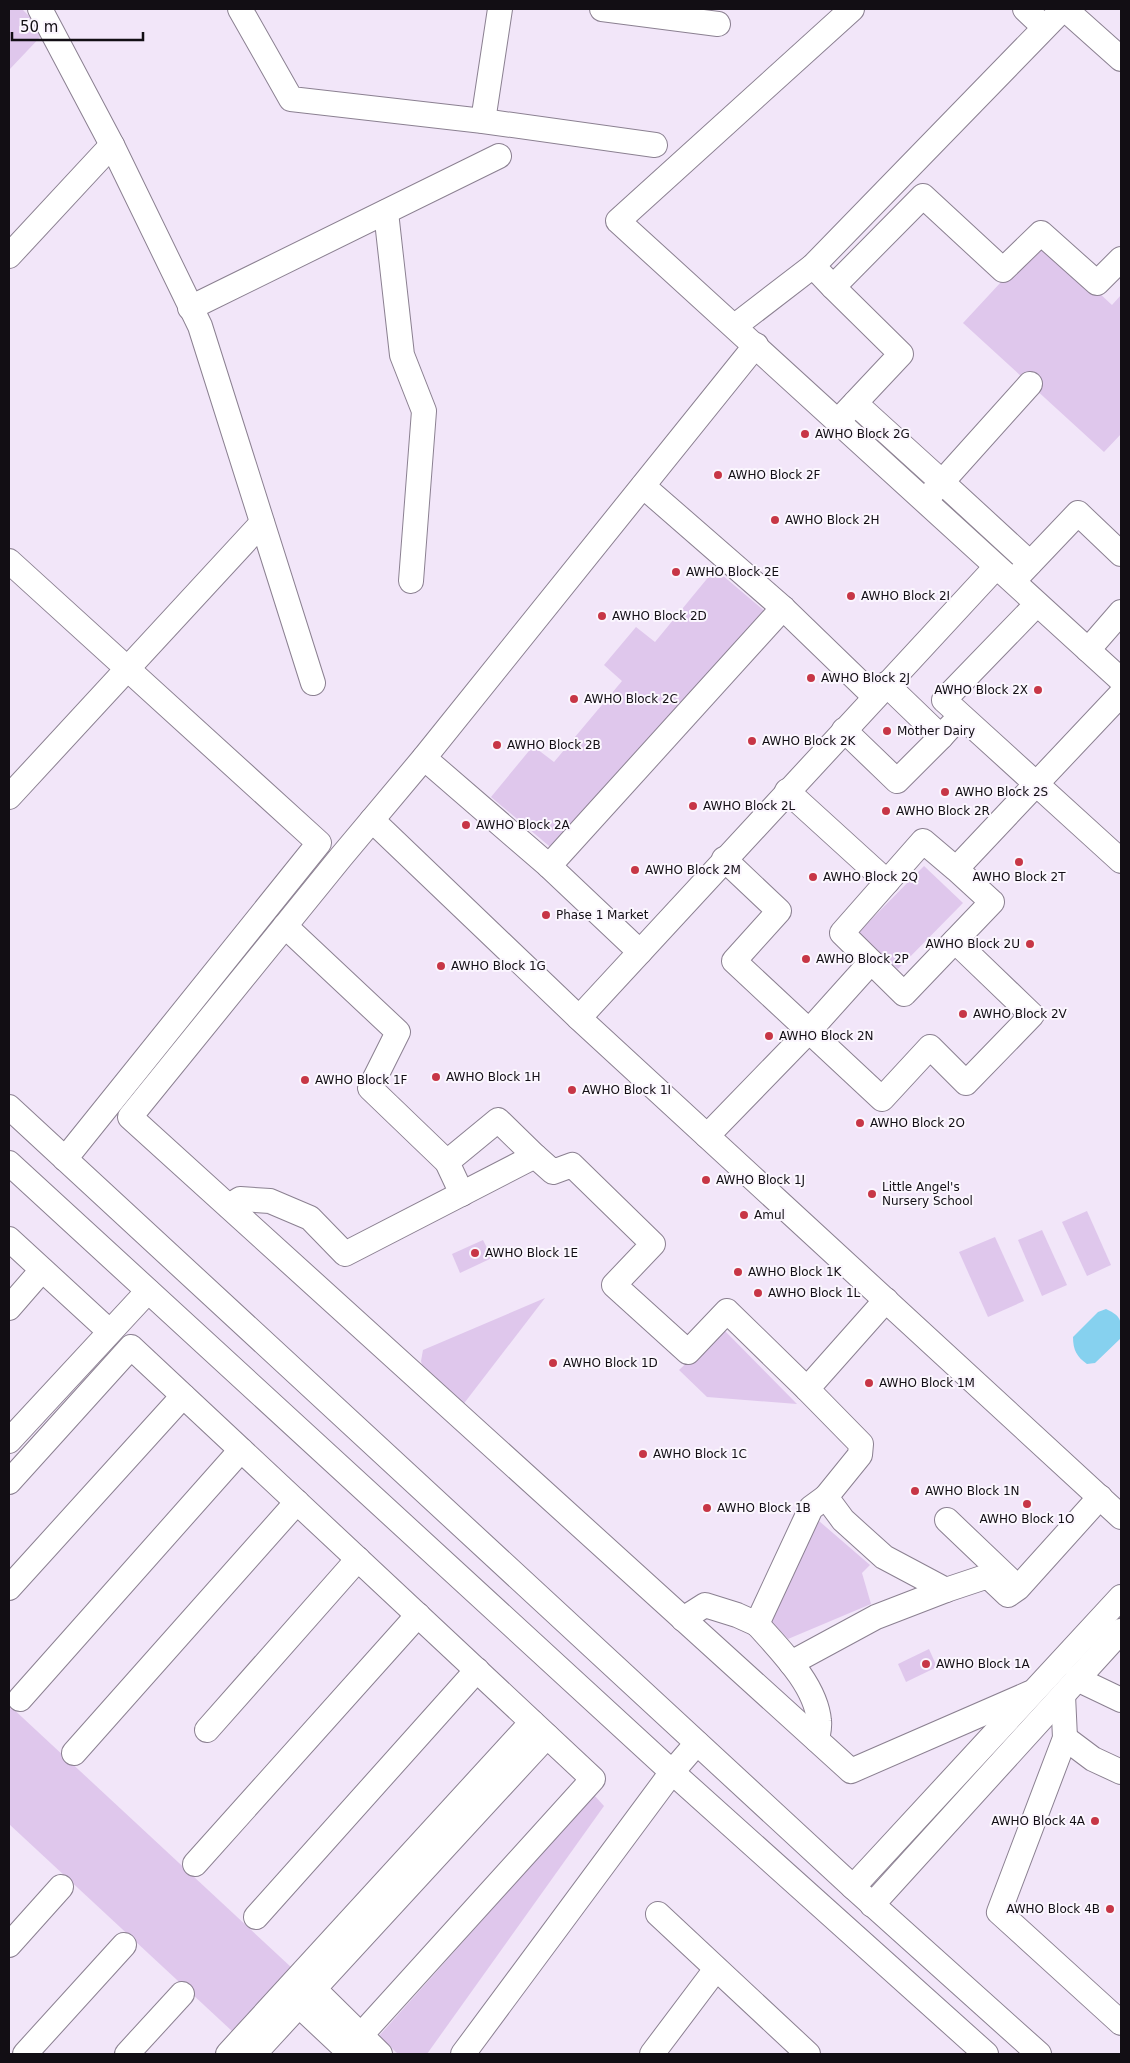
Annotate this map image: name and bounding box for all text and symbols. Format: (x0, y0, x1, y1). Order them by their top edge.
scale bar (12, 10, 144, 42)
text: 50 m (20, 18, 58, 36)
place label: AWHO Block 2G (815, 427, 910, 441)
marker: AWHO Block 2G (799, 428, 811, 440)
place label: AWHO Block 2F (728, 468, 821, 482)
marker: AWHO Block 2F (712, 469, 724, 481)
place label: AWHO Block 2H (785, 513, 880, 527)
marker: AWHO Block 2H (769, 514, 781, 526)
place label: AWHO Block 2E (686, 565, 779, 579)
marker: AWHO Block 2E (670, 566, 682, 578)
place label: AWHO Block 2I (861, 589, 950, 603)
marker: AWHO Block 2I (845, 590, 857, 602)
place label: AWHO Block 2D (612, 609, 707, 623)
marker: AWHO Block 2D (596, 610, 608, 622)
place label: AWHO Block 2J (821, 671, 910, 685)
marker: AWHO Block 2J (805, 672, 817, 684)
place label: AWHO Block 2X (934, 683, 1028, 697)
marker: AWHO Block 2X (1032, 684, 1044, 696)
place label: AWHO Block 2C (584, 692, 678, 706)
marker: AWHO Block 2C (568, 693, 580, 705)
place label: Mother Dairy (897, 724, 975, 738)
marker: Mother Dairy (881, 725, 893, 737)
place label: AWHO Block 2K (762, 734, 857, 748)
marker: AWHO Block 2K (746, 735, 758, 747)
place label: AWHO Block 2B (507, 738, 601, 752)
marker: AWHO Block 2B (491, 739, 503, 751)
place label: AWHO Block 2S (955, 785, 1048, 799)
marker: AWHO Block 2S (939, 786, 951, 798)
place label: AWHO Block 2L (703, 799, 796, 813)
marker: AWHO Block 2L (687, 800, 699, 812)
place label: AWHO Block 2R (896, 804, 990, 818)
marker: AWHO Block 2R (880, 805, 892, 817)
place label: AWHO Block 2A (476, 818, 571, 832)
marker: AWHO Block 2A (460, 819, 472, 831)
marker: AWHO Block 2T (1013, 856, 1025, 868)
place label: AWHO Block 2M (645, 863, 741, 877)
marker: AWHO Block 2M (629, 864, 641, 876)
place label: AWHO Block 2Q (823, 870, 918, 884)
place label: AWHO Block 2T (973, 870, 1066, 884)
marker: AWHO Block 2Q (807, 871, 819, 883)
place label: Phase 1 Market (556, 908, 649, 922)
marker: Phase 1 Market (540, 909, 552, 921)
place label: AWHO Block 2U (926, 937, 1020, 951)
marker: AWHO Block 2U (1024, 938, 1036, 950)
place label: AWHO Block 2P (816, 952, 909, 966)
marker: AWHO Block 2P (800, 953, 812, 965)
place label: AWHO Block 1G (451, 959, 546, 973)
marker: AWHO Block 1G (435, 960, 447, 972)
place label: AWHO Block 2V (973, 1007, 1068, 1021)
marker: AWHO Block 2V (957, 1008, 969, 1020)
place label: AWHO Block 2N (779, 1029, 874, 1043)
marker: AWHO Block 2N (763, 1030, 775, 1042)
place label: AWHO Block 1H (446, 1070, 541, 1084)
marker: AWHO Block 1H (430, 1071, 442, 1083)
place label: AWHO Block 1F (315, 1073, 408, 1087)
marker: AWHO Block 1F (299, 1074, 311, 1086)
place label: AWHO Block 1I (582, 1083, 671, 1097)
marker: AWHO Block 1I (566, 1084, 578, 1096)
place label: AWHO Block 2O (870, 1116, 965, 1130)
marker: AWHO Block 2O (854, 1117, 866, 1129)
place label: AWHO Block 1J (716, 1173, 805, 1187)
marker: AWHO Block 1J (700, 1174, 712, 1186)
place label: Little Angel's Nursery School (882, 1180, 973, 1208)
marker: Little Angel's Nursery School (866, 1188, 878, 1200)
place label: Amul (754, 1208, 785, 1222)
marker: Amul (738, 1209, 750, 1221)
place label: AWHO Block 1E (485, 1246, 578, 1260)
marker: AWHO Block 1E (469, 1247, 481, 1259)
place label: AWHO Block 1K (748, 1265, 843, 1279)
marker: AWHO Block 1K (732, 1266, 744, 1278)
place label: AWHO Block 1L (768, 1286, 861, 1300)
marker: AWHO Block 1L (752, 1287, 764, 1299)
place label: AWHO Block 1D (563, 1356, 658, 1370)
marker: AWHO Block 1D (547, 1357, 559, 1369)
place label: AWHO Block 1M (879, 1376, 975, 1390)
marker: AWHO Block 1M (863, 1377, 875, 1389)
place label: AWHO Block 1C (653, 1447, 747, 1461)
marker: AWHO Block 1C (637, 1448, 649, 1460)
place label: AWHO Block 1N (925, 1484, 1020, 1498)
marker: AWHO Block 1N (909, 1485, 921, 1497)
marker: AWHO Block 1O (1021, 1498, 1033, 1510)
place label: AWHO Block 1B (717, 1501, 811, 1515)
marker: AWHO Block 1B (701, 1502, 713, 1514)
place label: AWHO Block 1O (979, 1512, 1075, 1526)
place label: AWHO Block 1A (936, 1657, 1031, 1671)
marker: AWHO Block 1A (920, 1658, 932, 1670)
place label: AWHO Block 4A (991, 1814, 1086, 1828)
marker: AWHO Block 4A (1089, 1815, 1101, 1827)
place label: AWHO Block 4B (1006, 1902, 1100, 1916)
marker: AWHO Block 4B (1104, 1903, 1116, 1915)

